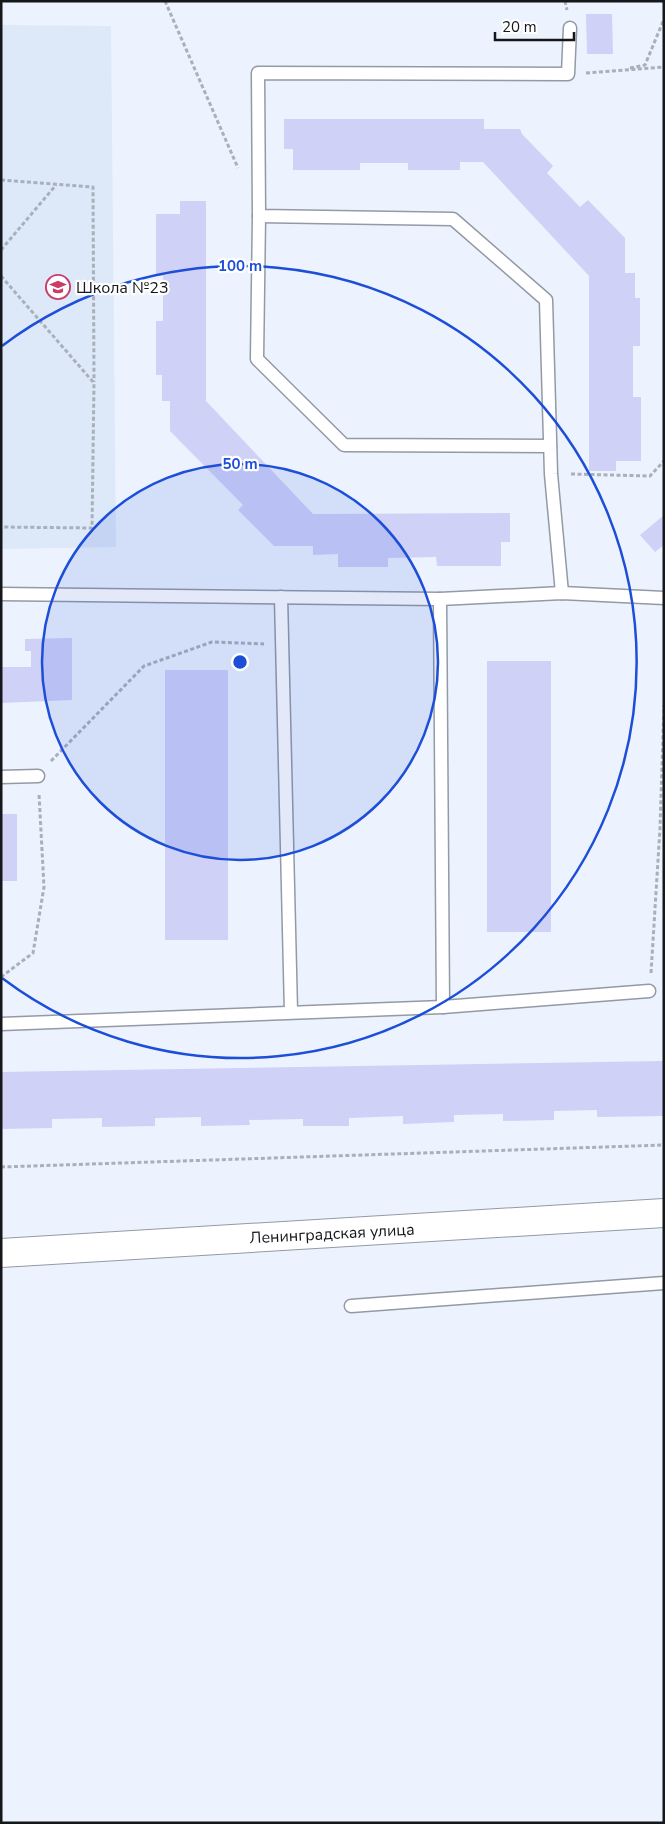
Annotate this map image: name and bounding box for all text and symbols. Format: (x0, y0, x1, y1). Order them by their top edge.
scale bar (495, 10, 574, 42)
text: 20 m (502, 17, 537, 37)
text: 100 m (218, 256, 262, 276)
school or university icon: Школа №23 (45, 274, 71, 300)
place label: Школа №23 (76, 277, 169, 299)
text: 50 m (222, 454, 258, 474)
centre of rings (231, 653, 249, 671)
street label: Ленинградская улица (249, 1219, 415, 1249)

